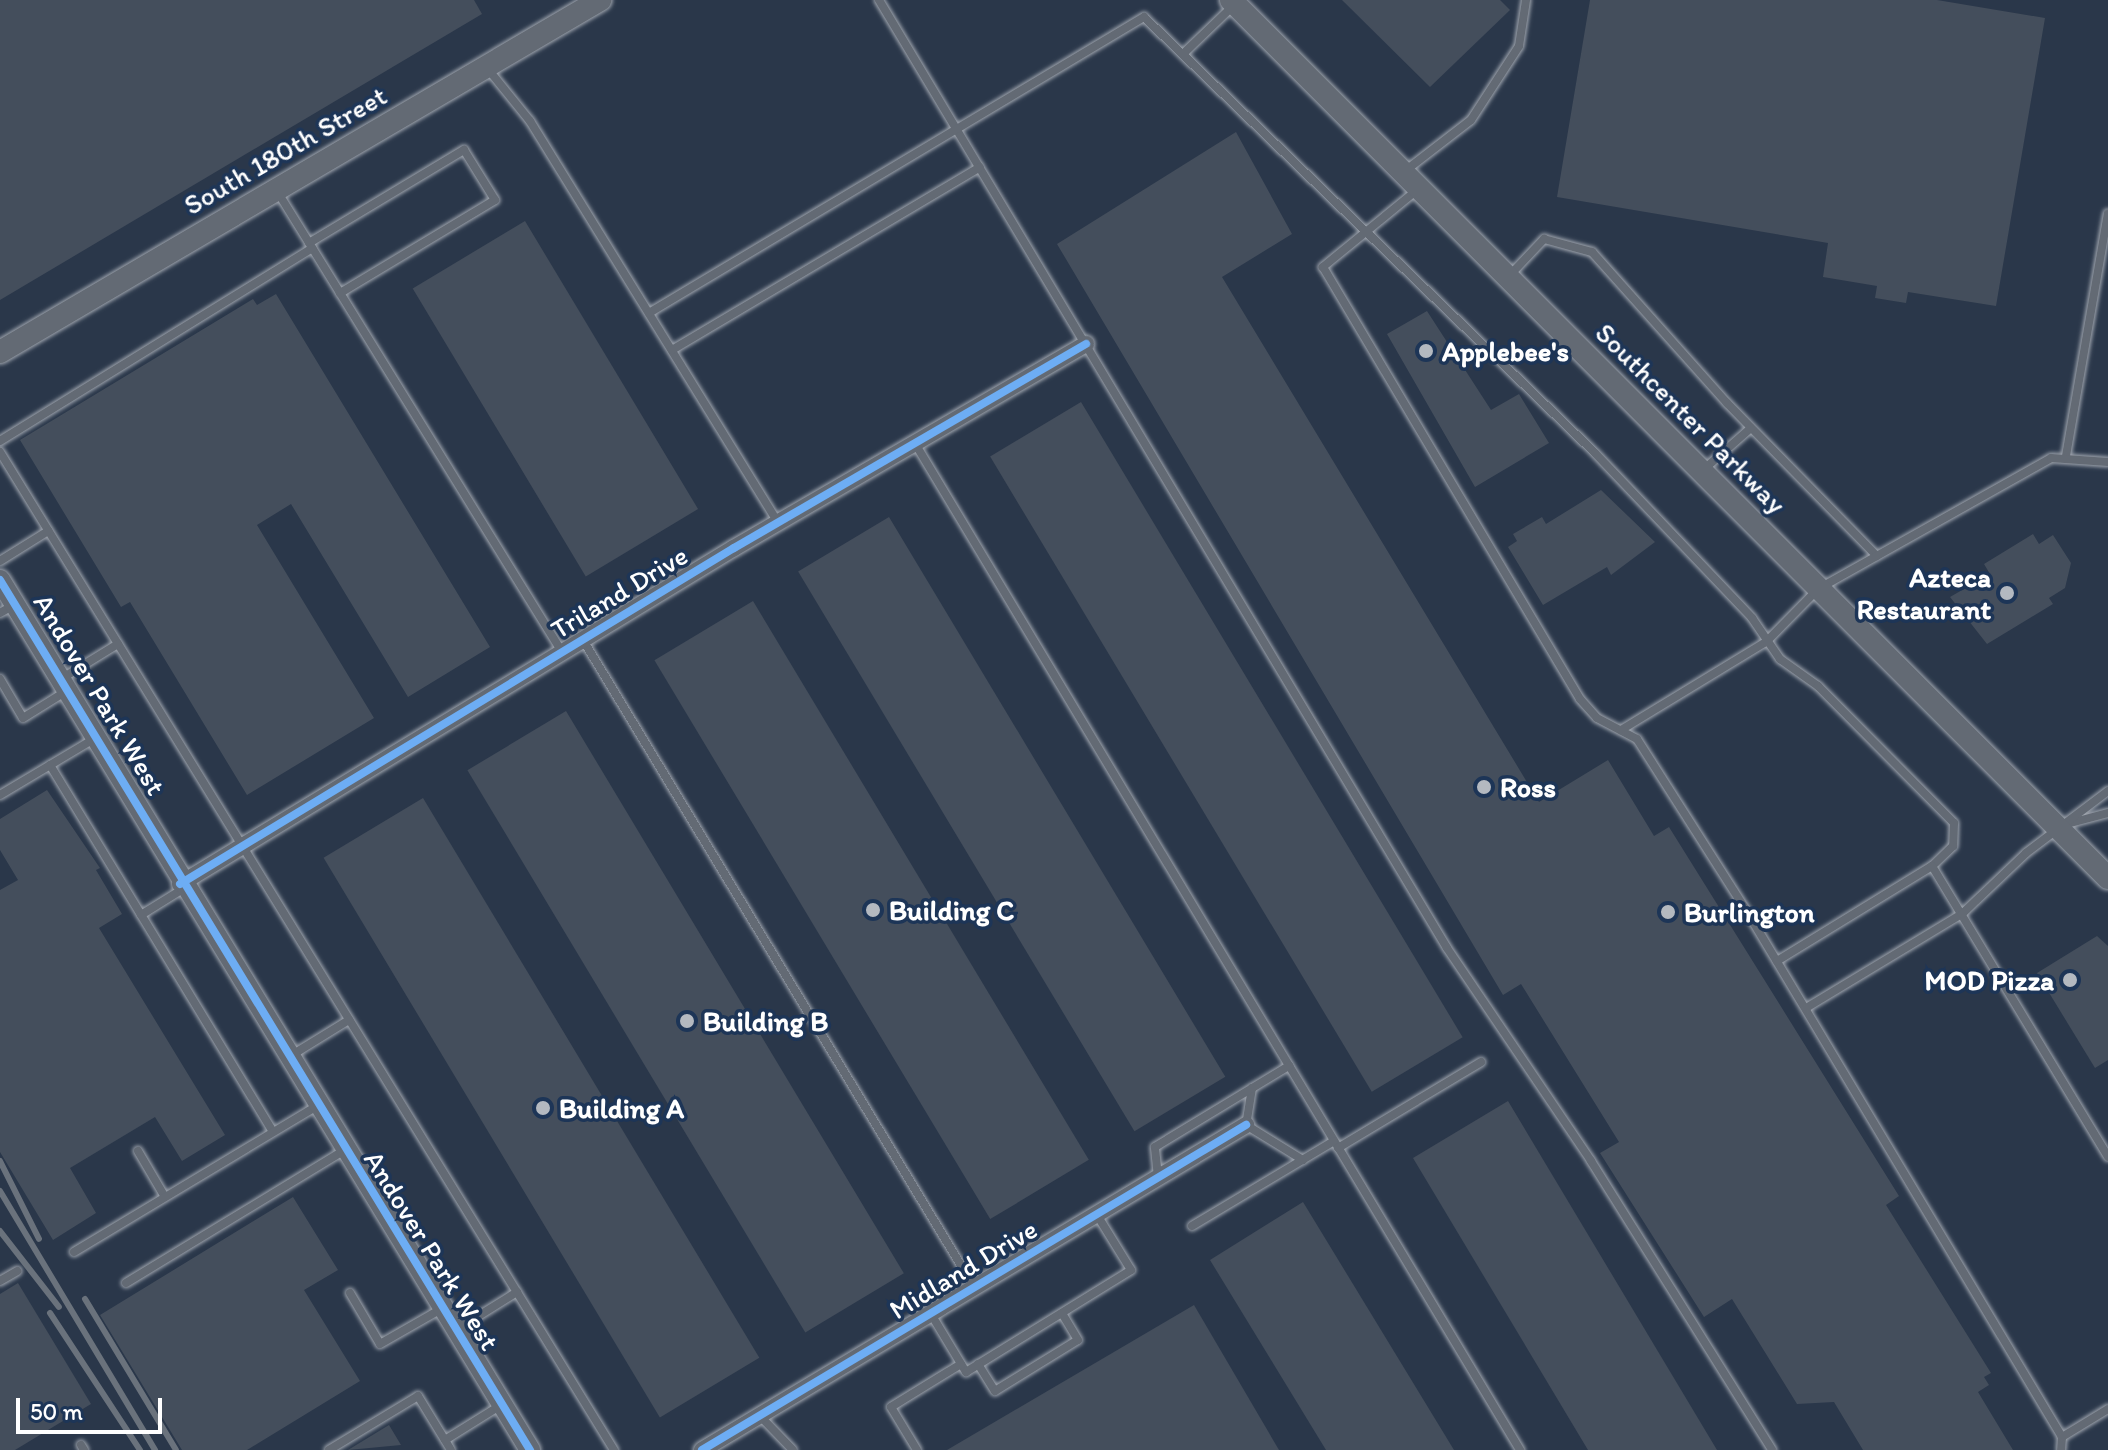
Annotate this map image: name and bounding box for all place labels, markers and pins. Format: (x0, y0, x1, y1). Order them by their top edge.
place label: Applebee's (1442, 334, 1569, 368)
marker: Applebee's (1417, 342, 1435, 360)
place label: Azteca Restaurant (1857, 560, 1991, 626)
marker: Azteca Restaurant (1998, 584, 2016, 602)
place label: Ross (1500, 770, 1556, 804)
marker: Ross (1475, 778, 1493, 796)
place label: Building C (889, 893, 1014, 927)
place label: Burlington (1684, 895, 1815, 929)
marker: Building C (864, 901, 882, 919)
marker: Burlington (1659, 903, 1677, 921)
place label: MOD Pizza (1925, 963, 2054, 997)
marker: MOD Pizza (2061, 971, 2079, 989)
place label: Building B (703, 1004, 828, 1038)
marker: Building B (678, 1012, 696, 1030)
place label: Building A (559, 1091, 684, 1125)
marker: Building A (534, 1099, 552, 1117)

